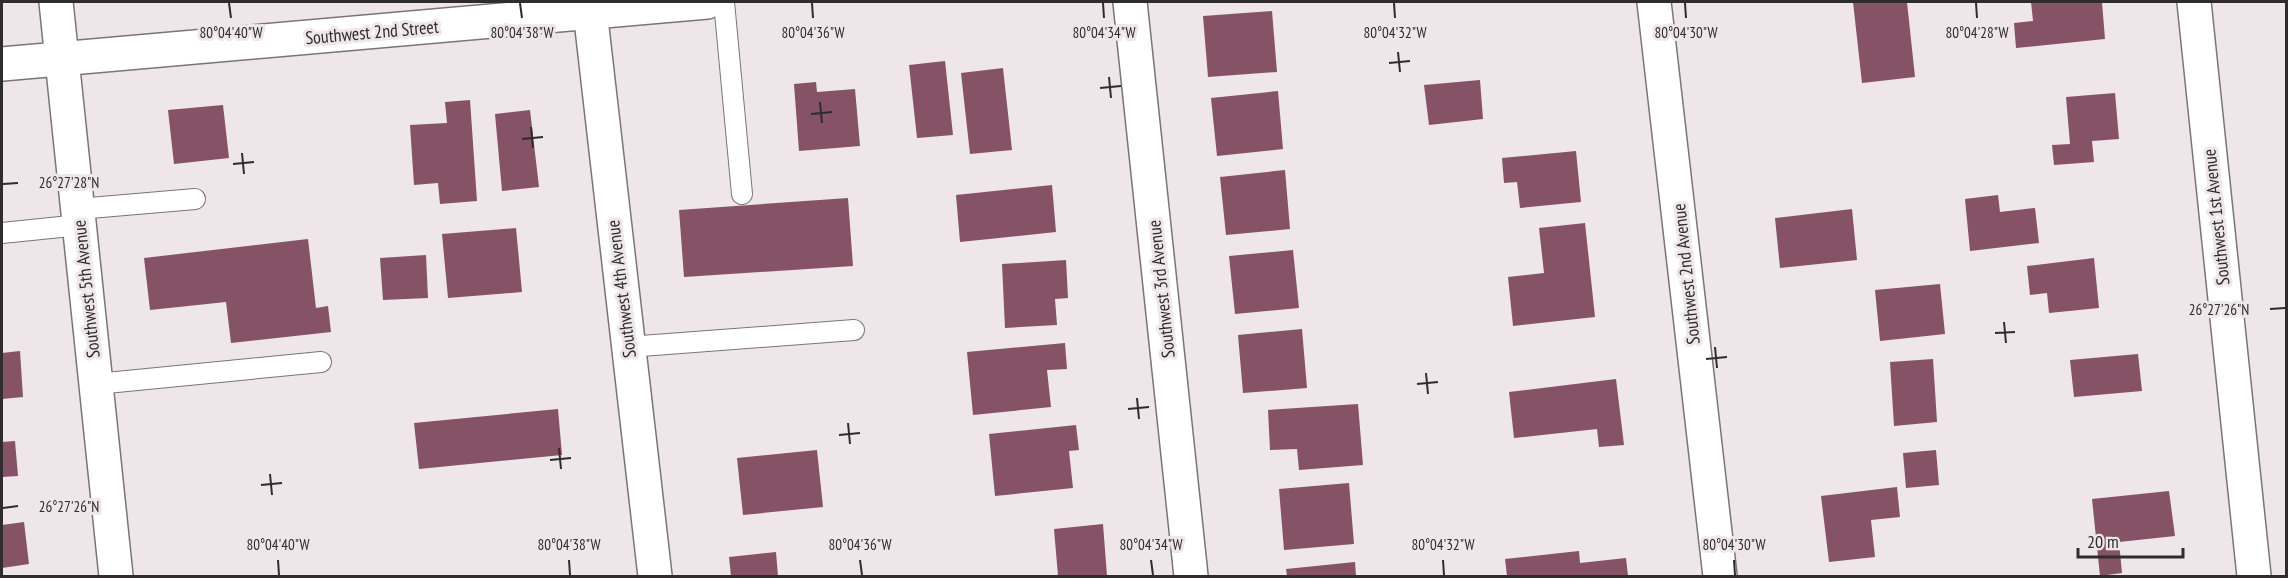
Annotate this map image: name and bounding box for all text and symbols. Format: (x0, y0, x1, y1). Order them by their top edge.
street label: Southwest 2nd Street (304, 15, 440, 49)
text: 80°04'40"W (199, 23, 263, 42)
text: 80°04'38"W (490, 23, 554, 42)
text: 80°04'36"W (781, 23, 845, 42)
text: 80°04'34"W (1072, 23, 1136, 42)
text: 80°04'32"W (1363, 23, 1427, 42)
text: 80°04'30"W (1654, 23, 1718, 42)
text: 80°04'28"W (1945, 23, 2009, 42)
street label: Southwest 1st Avenue (2197, 148, 2235, 286)
text: 26°27'28"N (39, 173, 99, 192)
street label: Southwest 2nd Avenue (1667, 202, 1705, 346)
street label: Southwest 5th Avenue (67, 219, 105, 359)
street label: Southwest 4th Avenue (601, 219, 641, 359)
street label: Southwest 3rd Avenue (1142, 219, 1180, 359)
text: 26°27'26"N (2189, 300, 2249, 319)
text: 26°27'26"N (39, 497, 99, 516)
scale bar (2078, 521, 2183, 559)
text: 20 m (2087, 530, 2119, 553)
text: 80°04'40"W (246, 535, 310, 554)
text: 80°04'38"W (537, 535, 601, 554)
text: 80°04'36"W (828, 535, 892, 554)
text: 80°04'34"W (1119, 535, 1183, 554)
text: 80°04'32"W (1411, 535, 1475, 554)
text: 80°04'30"W (1702, 535, 1766, 554)

